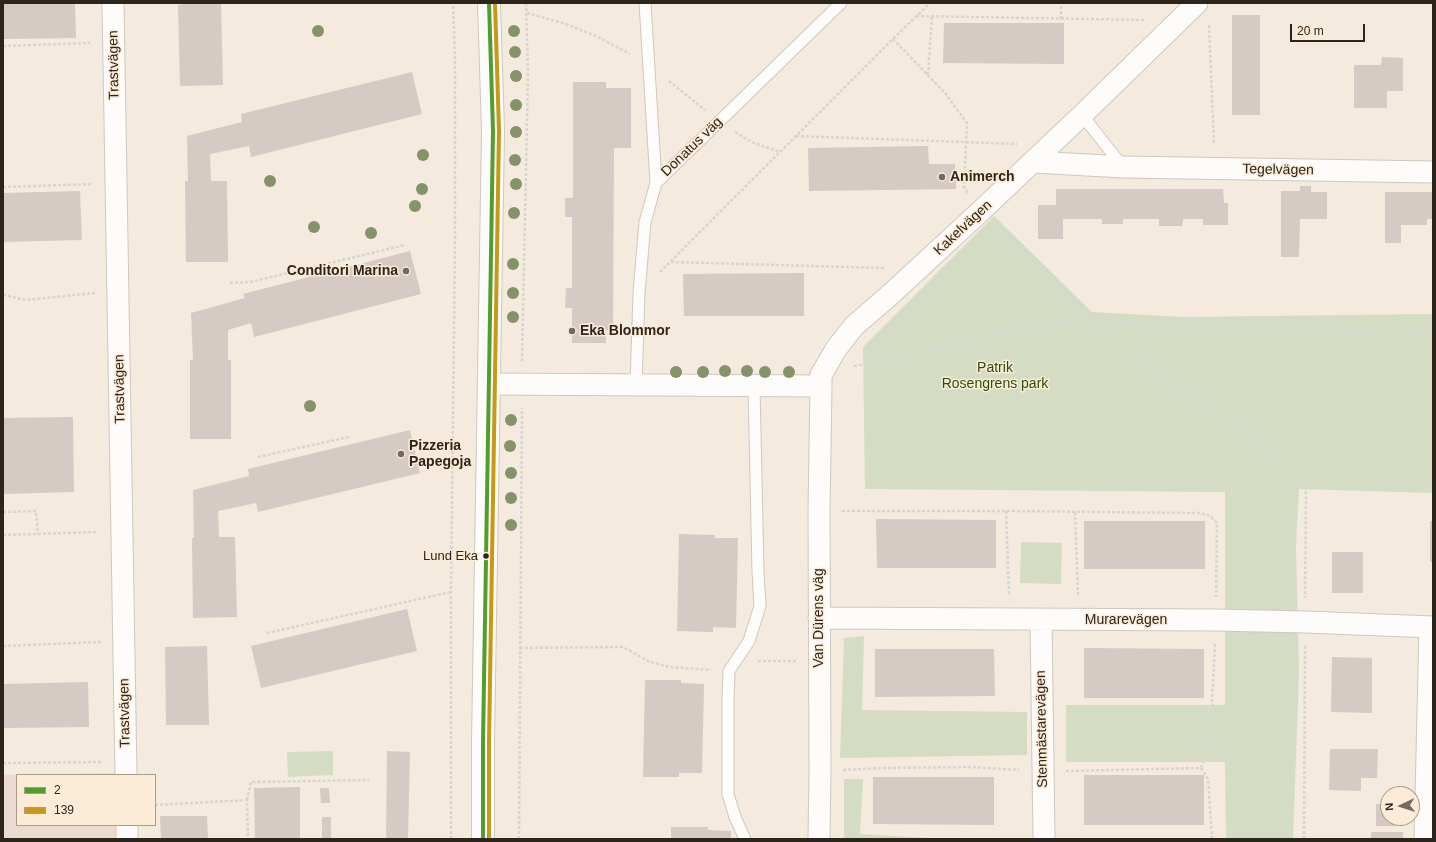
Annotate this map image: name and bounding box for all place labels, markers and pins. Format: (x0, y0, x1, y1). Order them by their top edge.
place label: Animerch (950, 169, 1015, 185)
marker: Animerch (937, 172, 947, 182)
place label: Conditori Marina (287, 263, 398, 279)
marker: Conditori Marina (401, 266, 411, 276)
place label: Eka Blommor (580, 323, 670, 339)
marker: Eka Blommor (567, 326, 577, 336)
place label: Pizzeria Papegoja (409, 438, 471, 470)
marker: Pizzeria Papegoja (396, 449, 406, 459)
place label: Lund Eka (423, 548, 478, 564)
marker: Lund Eka (481, 551, 491, 561)

